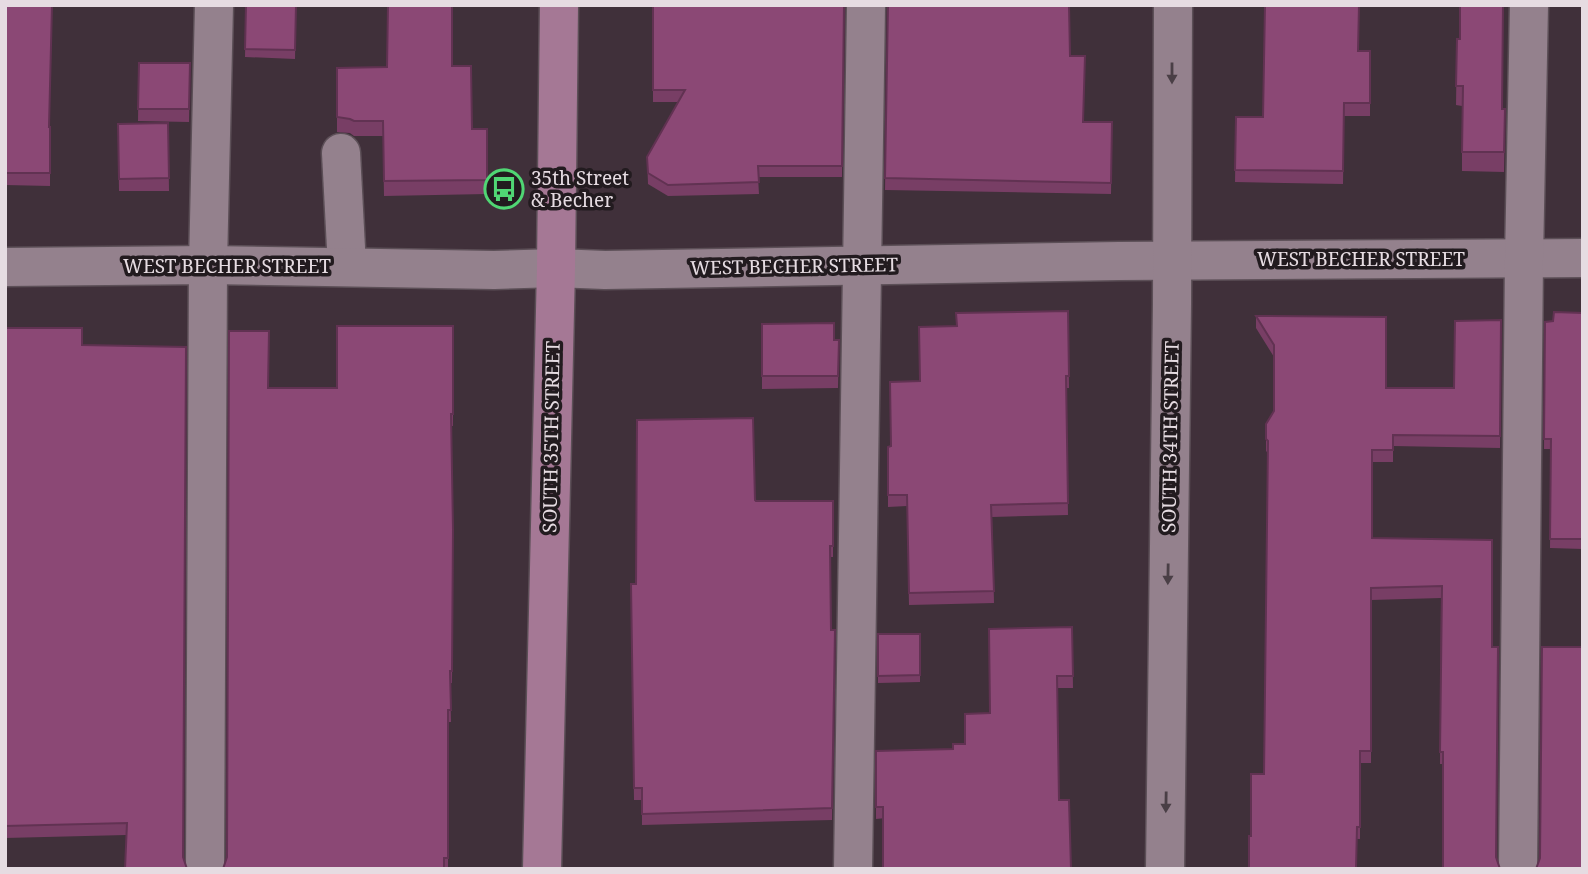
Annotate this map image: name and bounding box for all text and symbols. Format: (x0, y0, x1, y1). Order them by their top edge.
one-way arrow (1166, 63, 1178, 85)
place label: 35th Street & Becher (531, 165, 629, 213)
bus stop icon: 35th Street & Becher (483, 168, 525, 210)
street label: WEST BECHER STREET (1257, 246, 1465, 272)
street label: WEST BECHER STREET (690, 251, 899, 281)
street label: WEST BECHER STREET (123, 253, 331, 279)
street label: SOUTH 35TH STREET (536, 340, 566, 533)
street label: SOUTH 34TH STREET (1155, 340, 1185, 533)
one-way arrow (1163, 563, 1174, 585)
one-way arrow (1160, 791, 1172, 813)

